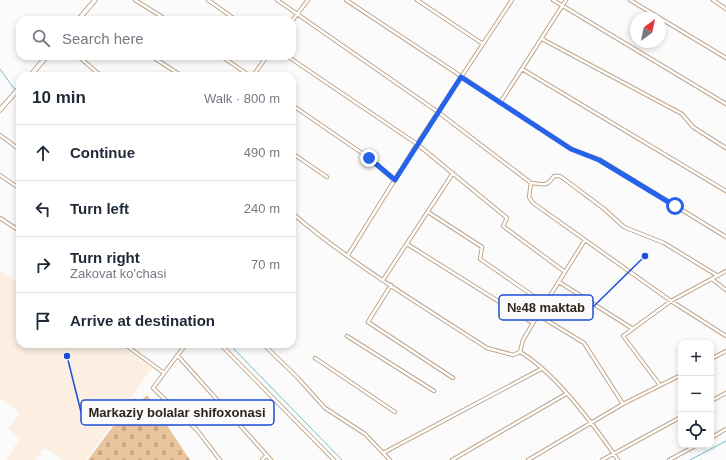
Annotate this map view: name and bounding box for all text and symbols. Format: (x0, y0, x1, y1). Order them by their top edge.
north arrow (630, 12, 666, 48)
search box (16, 16, 296, 60)
icon: search (30, 27, 52, 49)
text: Search here (62, 30, 144, 47)
text: 10 min (32, 88, 86, 107)
text: Walk · 800 m (204, 91, 280, 106)
icon: ahead (32, 142, 54, 164)
text: Continue (70, 144, 135, 161)
text: 490 m (244, 145, 280, 160)
route end (360, 149, 378, 167)
route start (666, 197, 684, 215)
icon: left (32, 198, 54, 220)
text: Turn left (70, 200, 129, 217)
text: 240 m (244, 201, 280, 216)
text: Turn right (70, 249, 140, 266)
icon: right (32, 254, 54, 276)
text: 70 m (251, 257, 280, 272)
text: Zakovat ko'chasi (70, 266, 166, 281)
callout: №48 maktab (499, 295, 593, 320)
text: №48 maktab (507, 300, 585, 315)
icon: arrive (32, 310, 54, 332)
text: Arrive at destination (70, 312, 215, 329)
map controls (678, 340, 714, 448)
button: + (678, 340, 714, 376)
button: − (678, 376, 714, 412)
callout: Markaziy bolalar shifoxonasi (81, 400, 274, 425)
text: Markaziy bolalar shifoxonasi (88, 405, 266, 420)
button: locate (678, 412, 714, 448)

